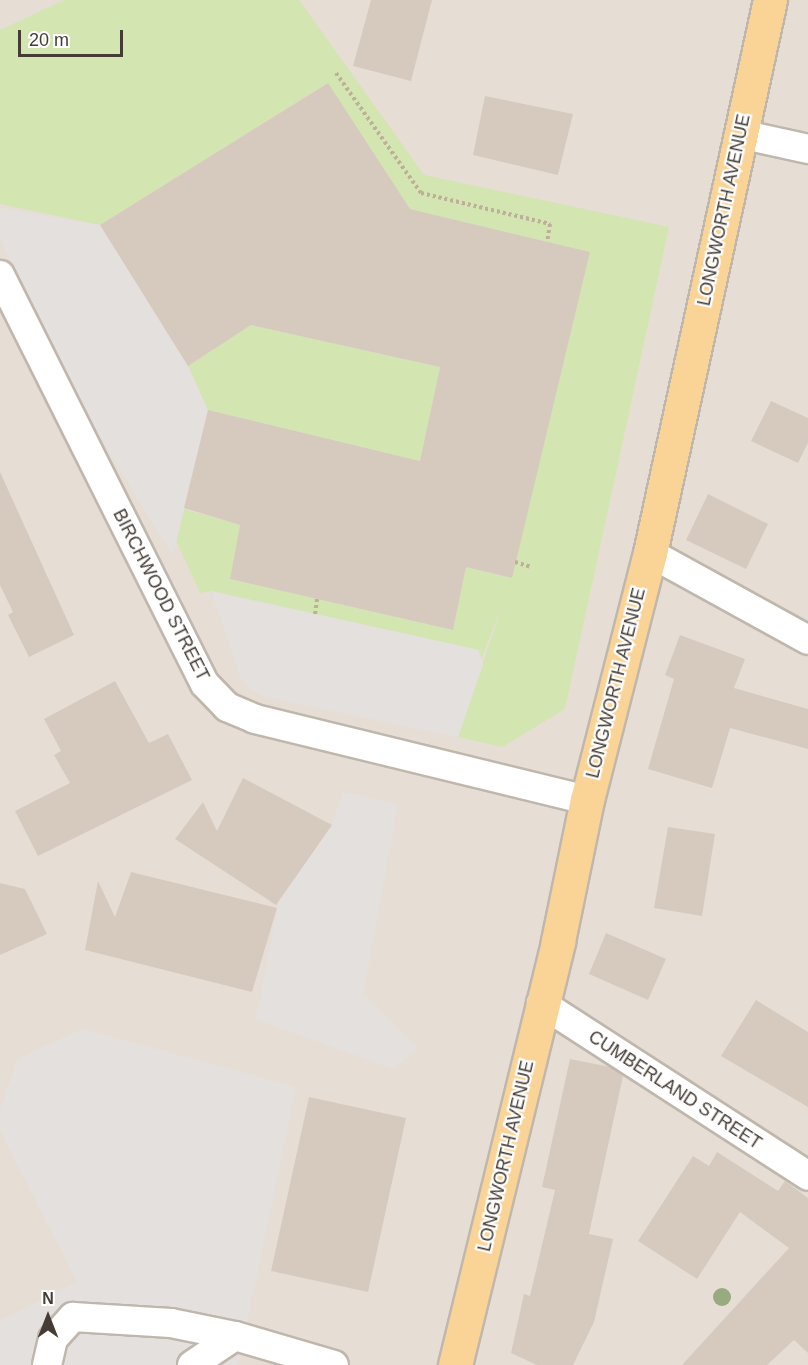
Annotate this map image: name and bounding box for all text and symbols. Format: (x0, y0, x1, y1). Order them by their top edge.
scale bar (21, 18, 126, 56)
text: 20 m (29, 30, 69, 50)
street label: LONGWORTH AVENUE (693, 112, 755, 308)
street label: BIRCHWOOD STREET (108, 505, 214, 685)
street label: LONGWORTH AVENUE (582, 585, 650, 781)
street label: CUMBERLAND STREET (584, 1026, 766, 1154)
street label: LONGWORTH AVENUE (473, 1058, 539, 1254)
north arrow (18, 1287, 78, 1347)
text: N (42, 1290, 54, 1307)

